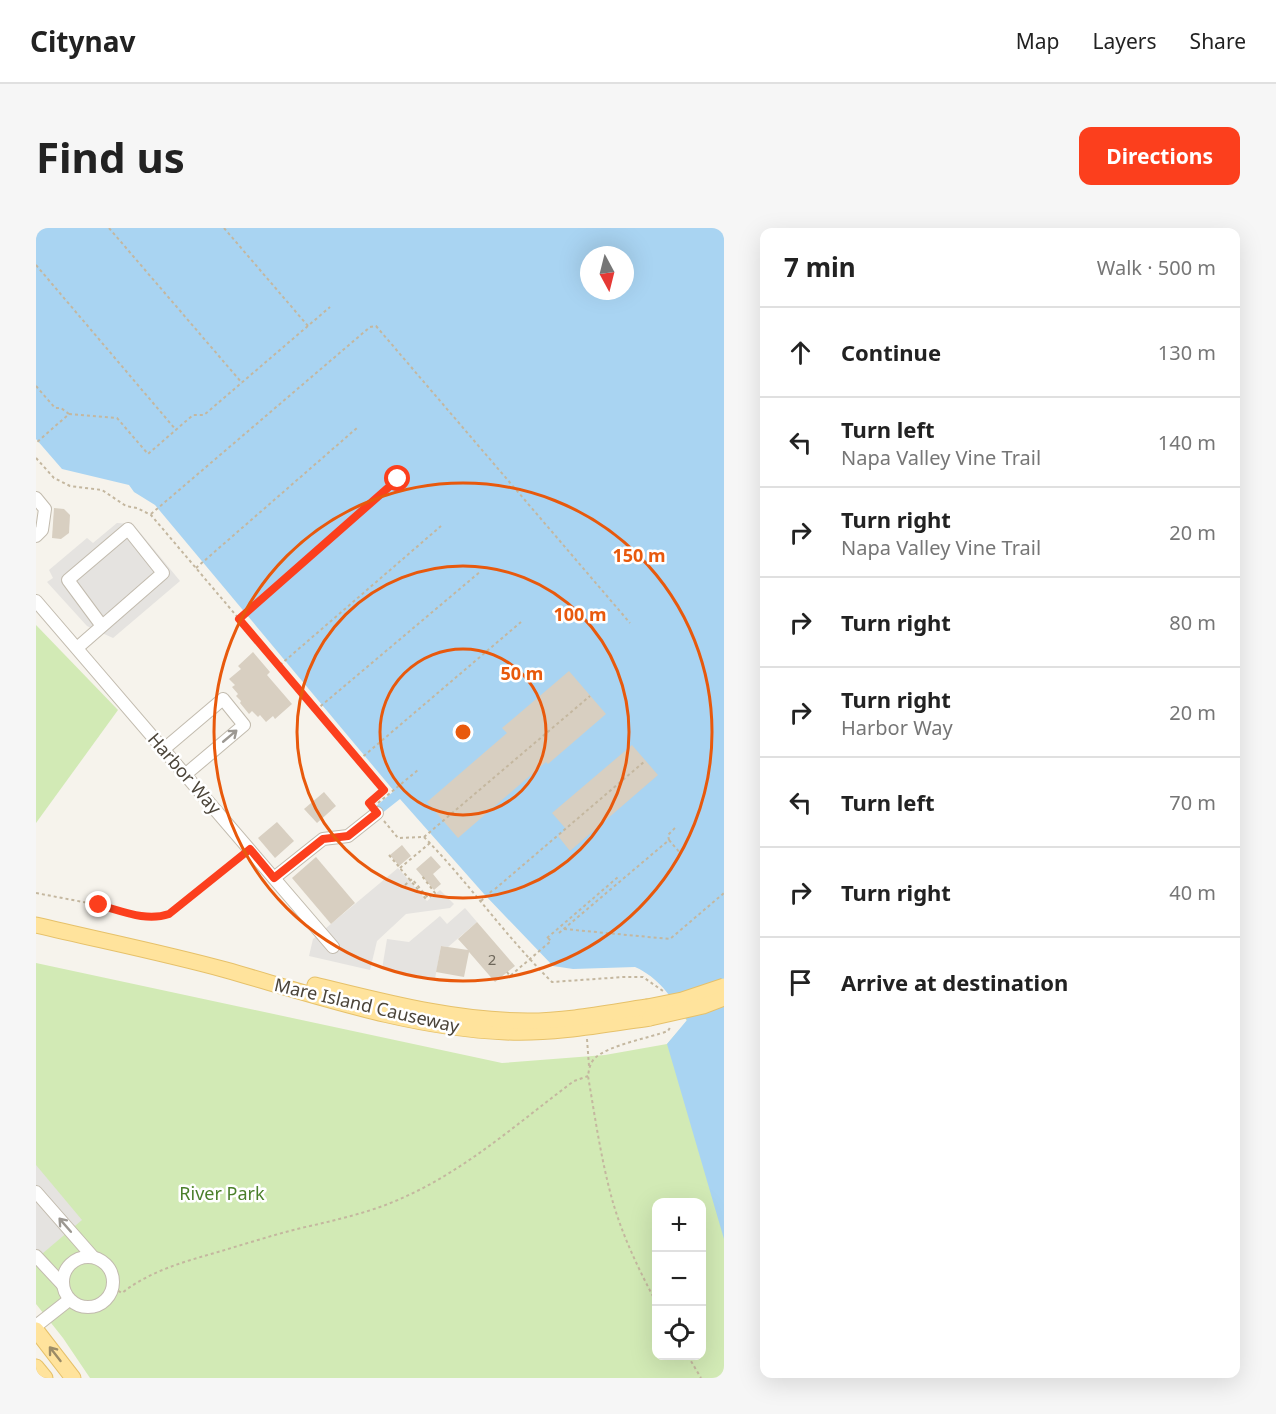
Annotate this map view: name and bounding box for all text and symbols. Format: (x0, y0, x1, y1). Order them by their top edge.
text: Citynav (30, 22, 135, 60)
text: Map (1016, 27, 1060, 55)
text: Layers (1093, 27, 1157, 55)
text: Share (1190, 27, 1246, 55)
button: Directions (1079, 127, 1240, 185)
text: Find us (36, 128, 185, 185)
north arrow (580, 246, 634, 300)
text: 7 min (784, 249, 856, 285)
text: Walk · 500 m (1097, 254, 1216, 281)
icon: ahead (784, 336, 817, 369)
text: Continue (841, 337, 941, 367)
text: 130 m (1158, 339, 1216, 366)
text: Turn left (841, 414, 935, 444)
icon: left (784, 426, 817, 459)
text: 140 m (1158, 429, 1216, 456)
text: Napa Valley Vine Trail (841, 444, 1041, 471)
route start (384, 465, 410, 491)
text: Turn right (841, 504, 951, 534)
icon: right (784, 516, 817, 549)
text: 20 m (1169, 519, 1216, 546)
text: Napa Valley Vine Trail (841, 534, 1041, 561)
text: 150 m (612, 543, 666, 567)
text: 100 m (553, 602, 607, 626)
icon: right (784, 606, 817, 639)
text: Turn right (841, 607, 951, 637)
text: 80 m (1169, 609, 1216, 636)
text: 50 m (501, 661, 543, 685)
text: Turn right (841, 684, 951, 714)
icon: right (784, 696, 817, 729)
text: 20 m (1169, 699, 1216, 726)
text: Harbor Way (841, 714, 953, 741)
centre of rings (453, 722, 473, 742)
street label: Harbor Way (143, 727, 228, 819)
one-way arrow (222, 729, 237, 743)
icon: left (784, 786, 817, 819)
text: Turn left (841, 787, 935, 817)
text: 70 m (1169, 789, 1216, 816)
icon: right (784, 876, 817, 909)
text: Turn right (841, 877, 951, 907)
text: 40 m (1169, 879, 1216, 906)
route end (85, 891, 111, 917)
house number: 2 (488, 949, 496, 969)
icon: arrive (784, 966, 817, 999)
text: Arrive at destination (841, 967, 1068, 997)
street label: Mare Island Causeway (272, 972, 463, 1038)
park label: River Park (179, 1181, 265, 1205)
map controls (652, 1198, 706, 1360)
button: + (652, 1198, 706, 1252)
one-way arrow (58, 1217, 71, 1233)
button: − (652, 1252, 706, 1306)
button: locate (652, 1306, 706, 1360)
one-way arrow (48, 1346, 61, 1362)

